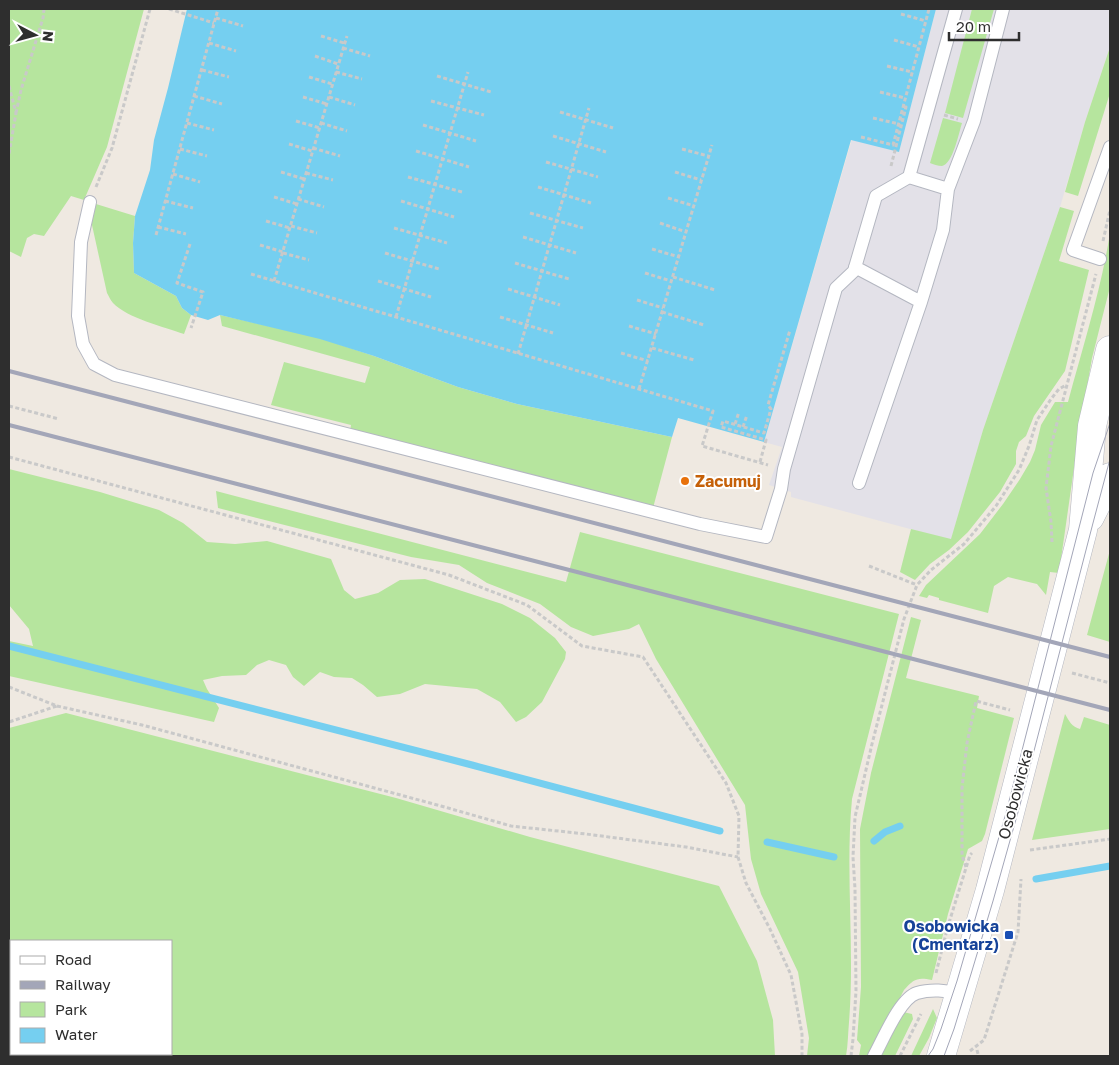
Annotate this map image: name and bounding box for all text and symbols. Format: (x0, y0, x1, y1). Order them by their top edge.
north arrow (10, 10, 60, 60)
scale bar (949, 10, 1019, 42)
text: 20 m (956, 17, 991, 35)
text: N (39, 30, 57, 43)
place label: Zacumuj (695, 471, 761, 491)
marker: Zacumuj (679, 475, 691, 487)
street label: Osobowicka (993, 746, 1037, 842)
place label: Osobowicka (Cmentarz) (903, 916, 999, 954)
marker: Osobowicka (Cmentarz) (1003, 929, 1015, 941)
legend (10, 940, 172, 1055)
text: Road (55, 950, 92, 968)
text: Railway (55, 975, 111, 993)
text: Park (55, 1000, 88, 1018)
text: Water (55, 1025, 98, 1043)

